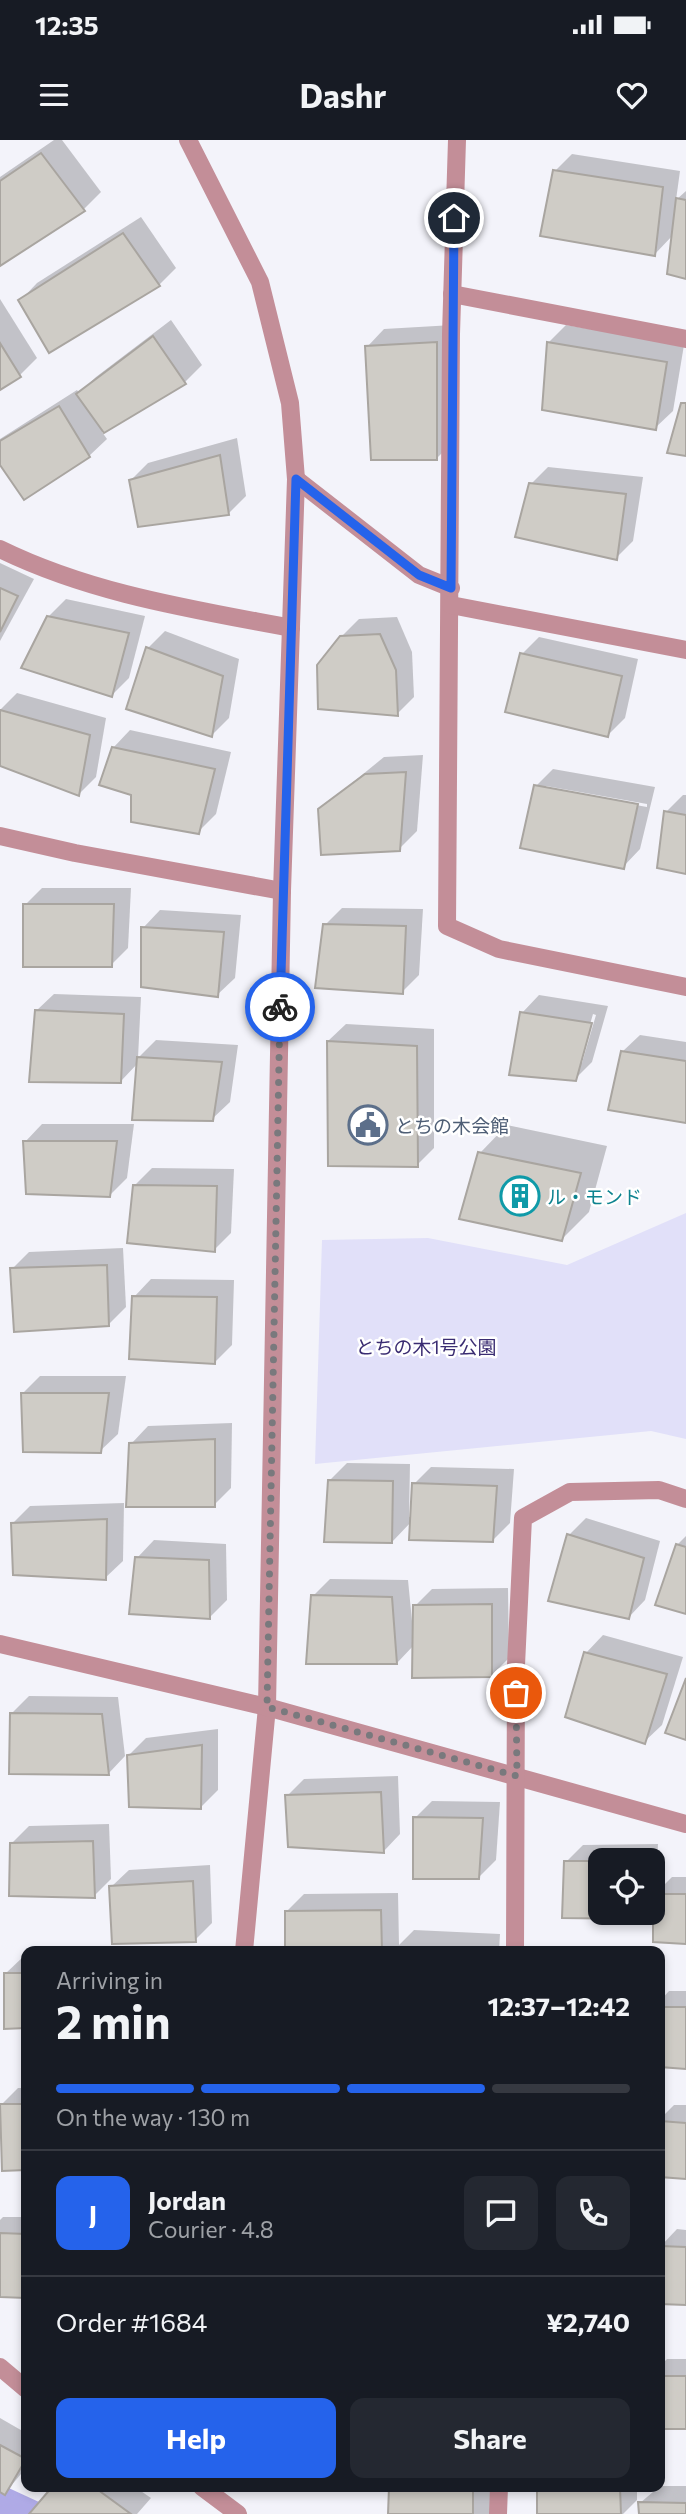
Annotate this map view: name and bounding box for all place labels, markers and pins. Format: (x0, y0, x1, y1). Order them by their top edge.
pin (424, 188, 484, 248)
public building icon: とちの木会館 (347, 1104, 389, 1146)
place label: とちの木会館 (395, 1114, 509, 1137)
building icon: ル・モンド (499, 1175, 541, 1217)
place label: ル・モンド (547, 1185, 642, 1208)
pin (486, 1663, 546, 1723)

